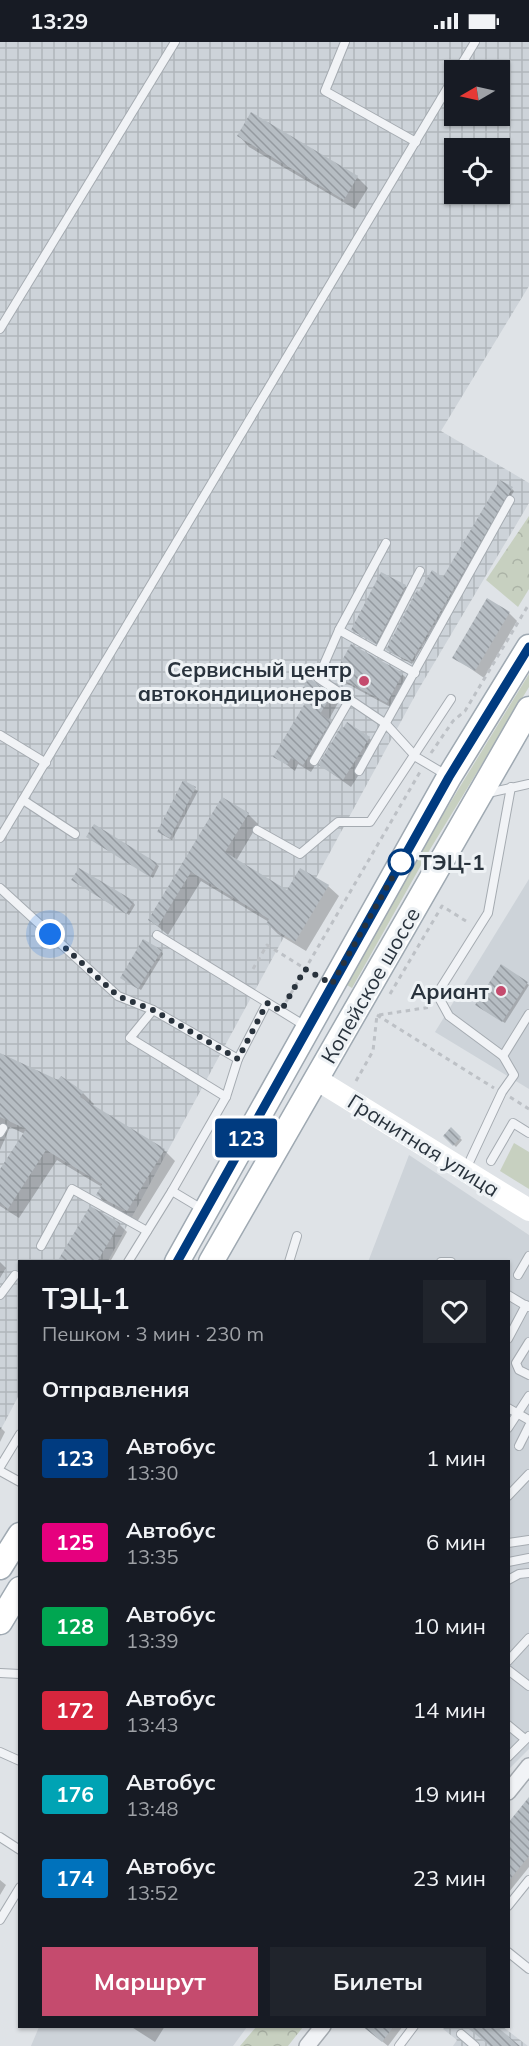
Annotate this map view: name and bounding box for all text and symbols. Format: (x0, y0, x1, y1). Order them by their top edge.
text: 13:29 (30, 7, 88, 35)
north arrow (444, 60, 510, 126)
map controls (444, 60, 510, 204)
button: locate (444, 138, 510, 204)
place label: Сервисный центр автокондиционеров (138, 656, 352, 706)
marker: Сервисный центр автокондиционеров (357, 674, 371, 688)
marker: ТЭЦ-1 (388, 849, 414, 875)
place label: ТЭЦ-1 (419, 849, 485, 875)
street label: Копейское шоссе (315, 902, 425, 1068)
your location (35, 919, 65, 949)
place label: Ариант (411, 978, 490, 1004)
marker: Ариант (494, 984, 508, 998)
street label: Гранитная улица (343, 1088, 505, 1202)
line badge: 123 (212, 1118, 280, 1158)
text: 123 (227, 1125, 265, 1151)
button: heart (423, 1280, 486, 1343)
text: ТЭЦ-1 (42, 1281, 130, 1316)
text: Пешком · 3 мин · 230 m (42, 1321, 264, 1346)
text: Отправления (42, 1375, 190, 1403)
text: Автобус (126, 1432, 216, 1460)
text: 1 мин (426, 1444, 486, 1472)
text: 123 (56, 1445, 94, 1471)
text: 13:30 (126, 1460, 179, 1485)
text: Автобус (126, 1516, 216, 1544)
text: 6 мин (426, 1528, 486, 1556)
text: 125 (56, 1529, 94, 1555)
text: 13:35 (126, 1544, 179, 1569)
text: Автобус (126, 1600, 216, 1628)
text: 10 мин (413, 1612, 486, 1640)
text: 128 (56, 1613, 94, 1639)
text: 13:39 (126, 1628, 179, 1653)
text: Автобус (126, 1684, 216, 1712)
text: 14 мин (413, 1696, 486, 1724)
text: 172 (56, 1697, 94, 1723)
text: 13:43 (126, 1712, 179, 1737)
text: Автобус (126, 1768, 216, 1796)
text: 19 мин (413, 1780, 486, 1808)
text: 176 (56, 1781, 94, 1807)
text: 13:48 (126, 1796, 179, 1821)
text: Автобус (126, 1852, 216, 1880)
text: 23 мин (413, 1864, 486, 1892)
text: 174 (56, 1865, 94, 1891)
text: 13:52 (126, 1880, 179, 1905)
button: Маршрут (42, 1947, 258, 2016)
button: Билеты (270, 1947, 486, 2016)

